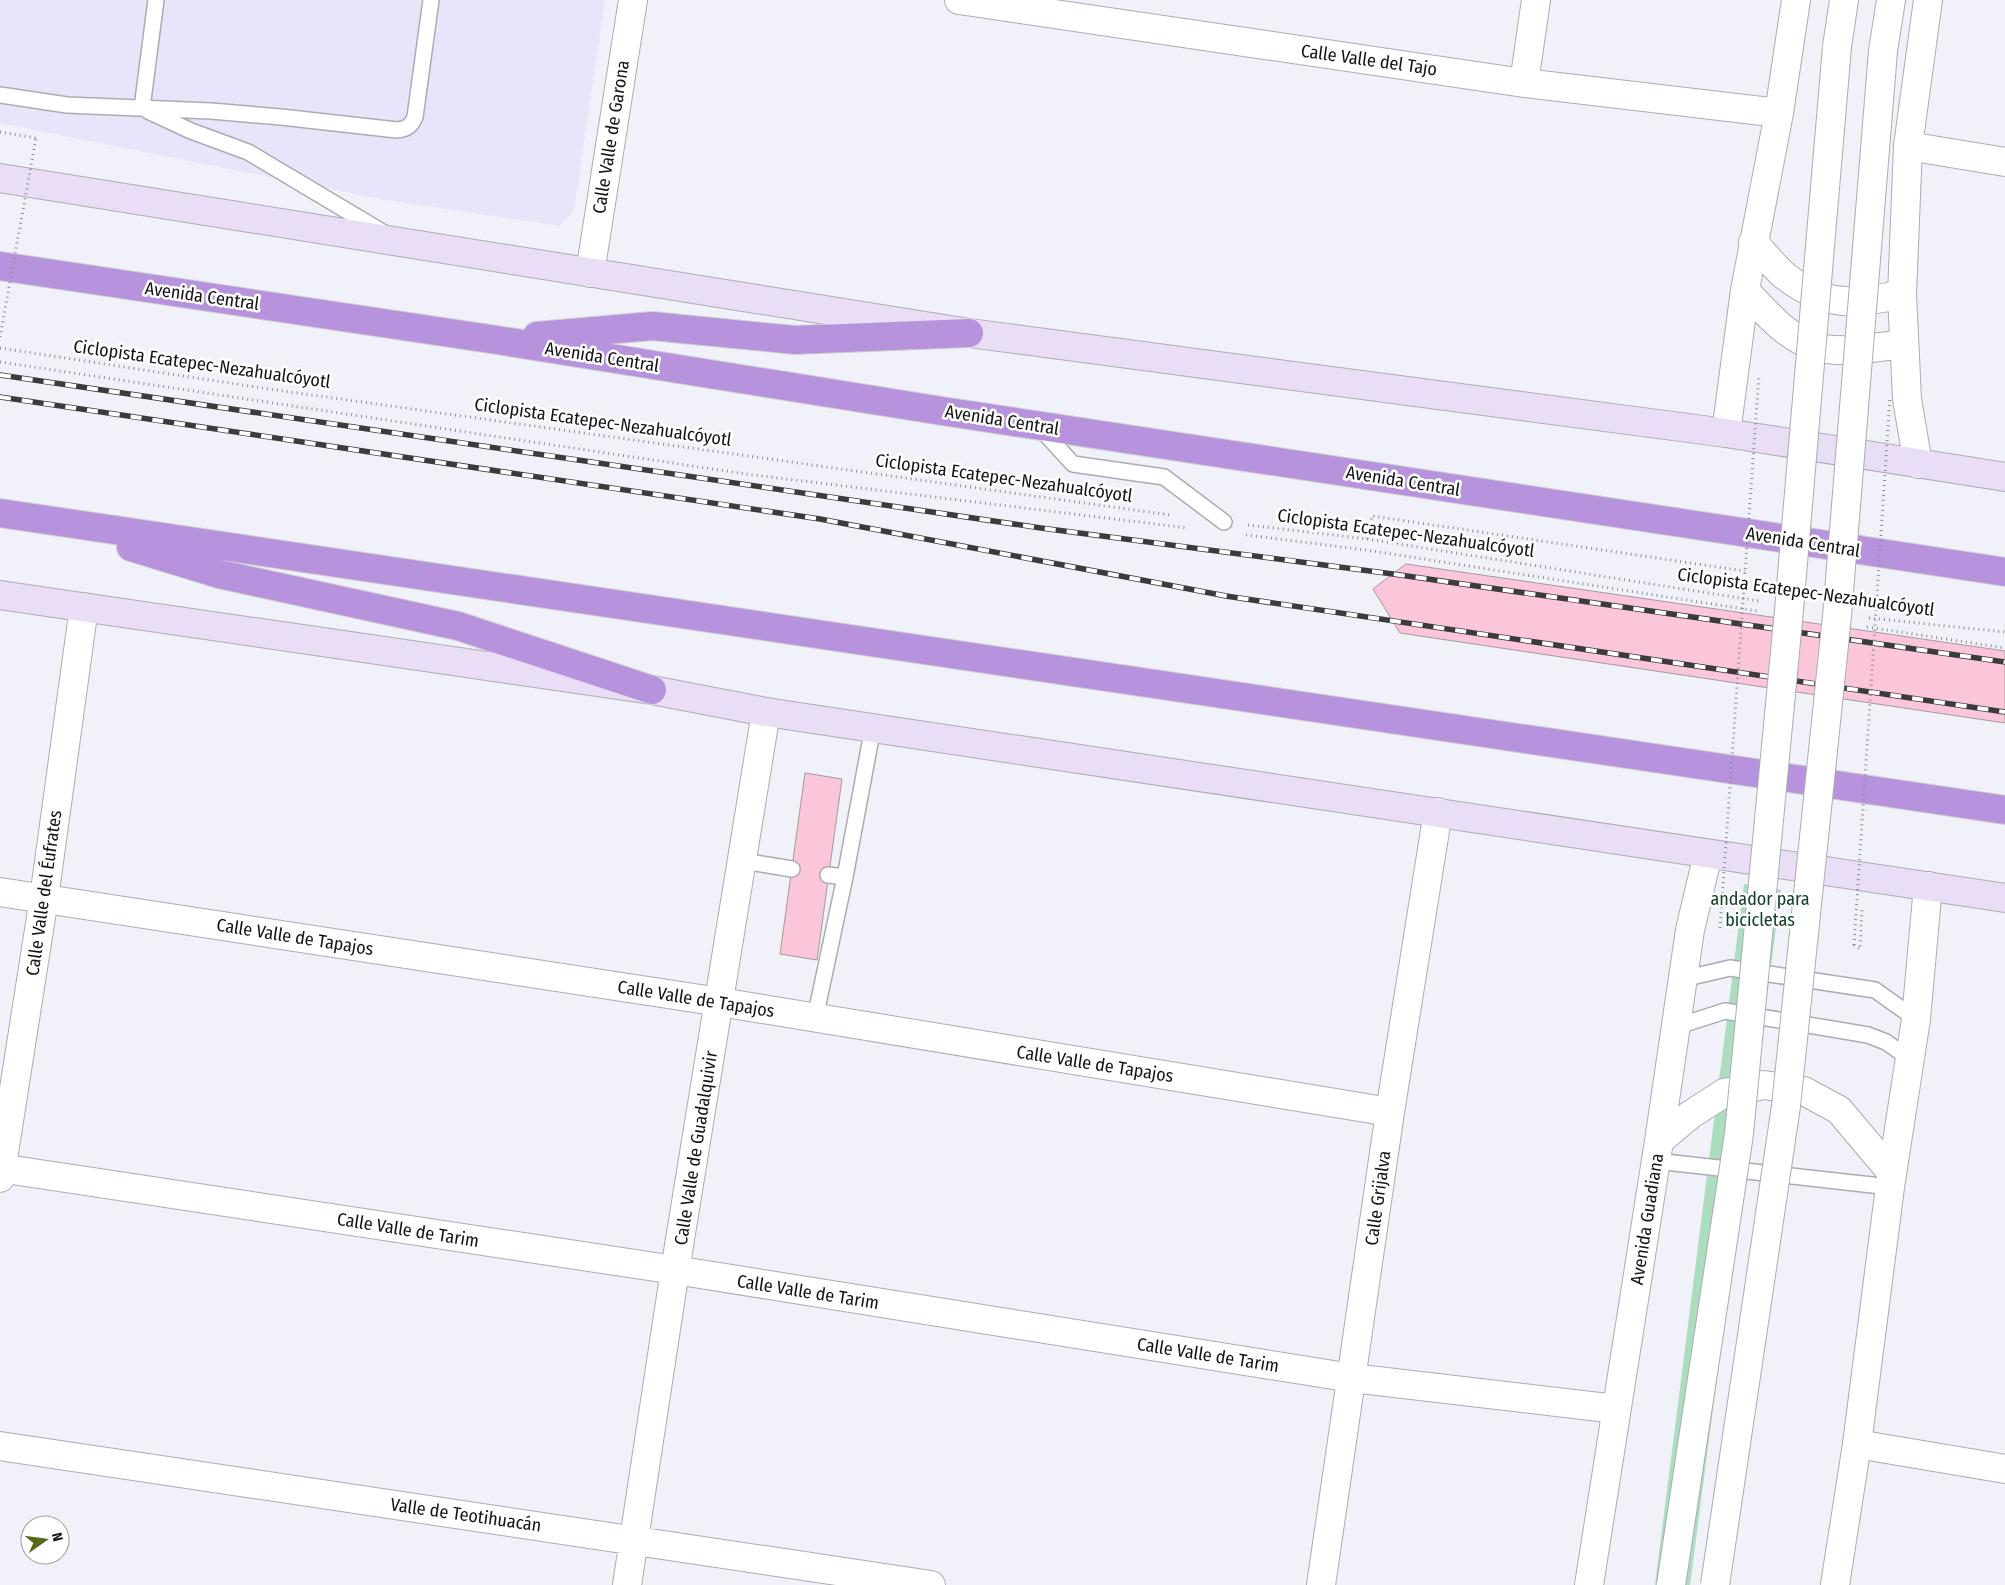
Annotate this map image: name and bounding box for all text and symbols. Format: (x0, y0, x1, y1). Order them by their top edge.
street label: Calle Valle del Tajo (1299, 40, 1439, 80)
street label: Calle Valle de Garona (588, 58, 634, 215)
street label: Avenida Central (143, 277, 261, 315)
street label: Ciclopista Ecatepec-Nezahualcóyotl (72, 335, 332, 393)
street label: Avenida Central (543, 337, 661, 377)
street label: Ciclopista Ecatepec-Nezahualcóyotl (473, 393, 733, 451)
street label: Avenida Central (943, 400, 1061, 440)
street label: Ciclopista Ecatepec-Nezahualcóyotl (874, 449, 1134, 507)
street label: Avenida Central (1344, 461, 1462, 501)
street label: Ciclopista Ecatepec-Nezahualcóyotl (1276, 504, 1536, 562)
street label: Avenida Central (1744, 522, 1862, 562)
street label: Ciclopista Ecatepec-Nezahualcóyotl (1676, 563, 1936, 621)
street label: Calle Valle del Éufrates (20, 808, 67, 977)
park label: andador para bicicletas (1710, 888, 1810, 931)
street label: Calle Valle de Tapajos (215, 914, 375, 960)
street label: Calle Valle de Tapajos (616, 976, 776, 1022)
street label: Calle Valle de Tapajos (1015, 1041, 1175, 1087)
street label: Calle Valle de Guadalquivir (670, 1049, 722, 1247)
street label: Calle Grijalva (1360, 1149, 1396, 1247)
street label: Avenida Guadiana (1626, 1151, 1668, 1286)
street label: Calle Valle de Tarim (335, 1208, 481, 1252)
street label: Calle Valle de Tarim (735, 1270, 881, 1314)
street label: Calle Valle de Tarim (1135, 1333, 1281, 1377)
street label: Valle de Teotihuacán (389, 1494, 543, 1536)
north arrow (20, 1515, 70, 1565)
text: N (48, 1531, 66, 1543)

